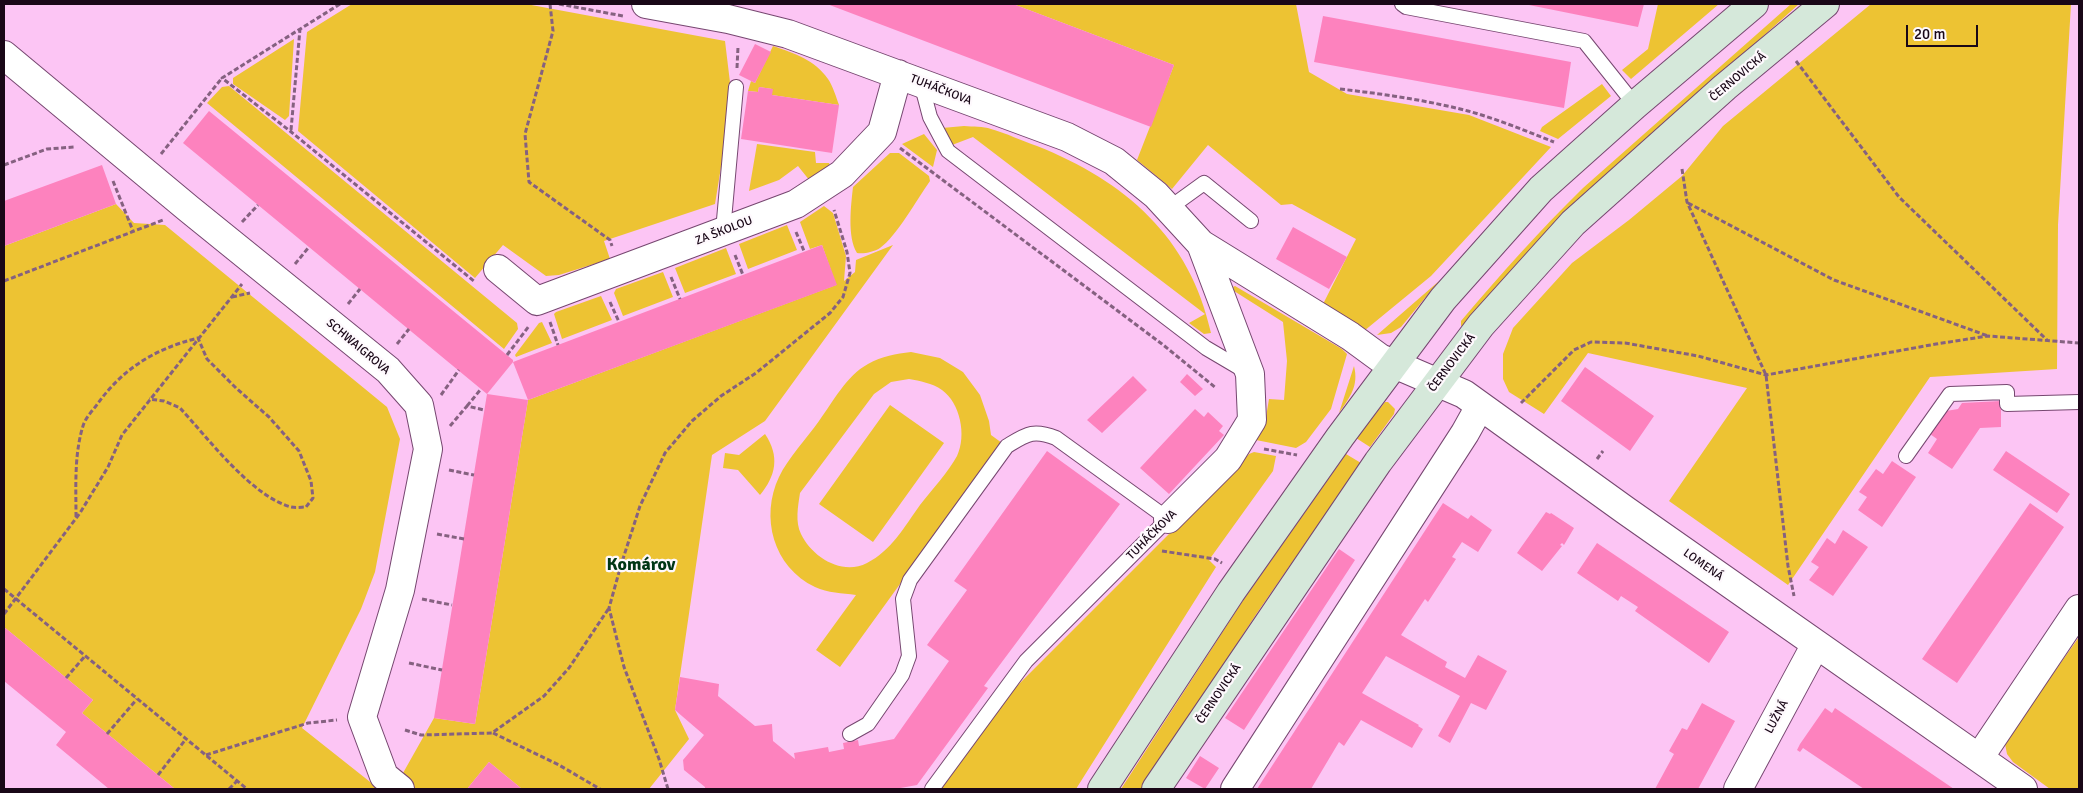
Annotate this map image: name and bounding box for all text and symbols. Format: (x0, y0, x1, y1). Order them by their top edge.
scale bar (1908, 15, 1980, 47)
text: 20 m (1914, 25, 1945, 43)
street label: ČERNOVICKÁ (1707, 49, 1769, 105)
street label: TUHÁČKOVA (908, 72, 974, 108)
street label: ZA ŠKOLOU (693, 213, 755, 249)
street label: SCHWAIGROVA (323, 316, 393, 378)
street label: ČERNOVICKÁ (1425, 331, 1479, 395)
street label: TUHÁČKOVA (1124, 507, 1180, 563)
street label: LOMENÁ (1680, 546, 1726, 584)
district label: Komárov (607, 554, 675, 576)
street label: ČERNOVICKÁ (1194, 661, 1244, 727)
street label: LUŽNÁ (1762, 698, 1792, 736)

